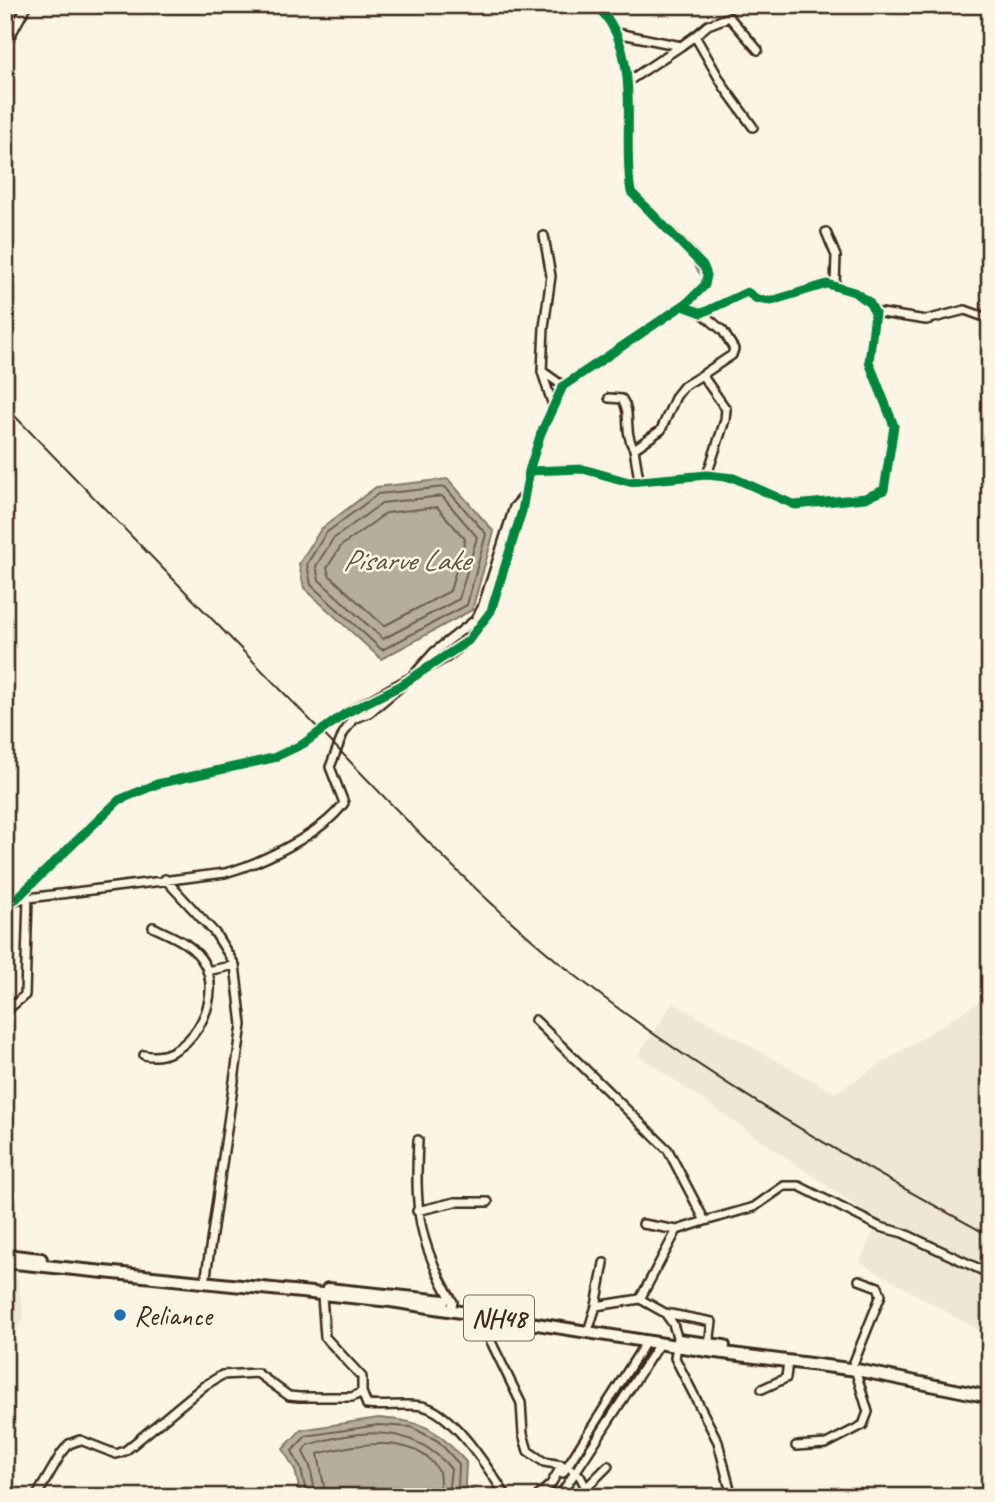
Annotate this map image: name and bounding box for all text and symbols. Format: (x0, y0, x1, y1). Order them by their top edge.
water label: Pisarve Lake (343, 541, 473, 579)
road number: NH48 (464, 1296, 534, 1340)
place label: Reliance (134, 1298, 214, 1333)
marker: Reliance (112, 1307, 128, 1323)

